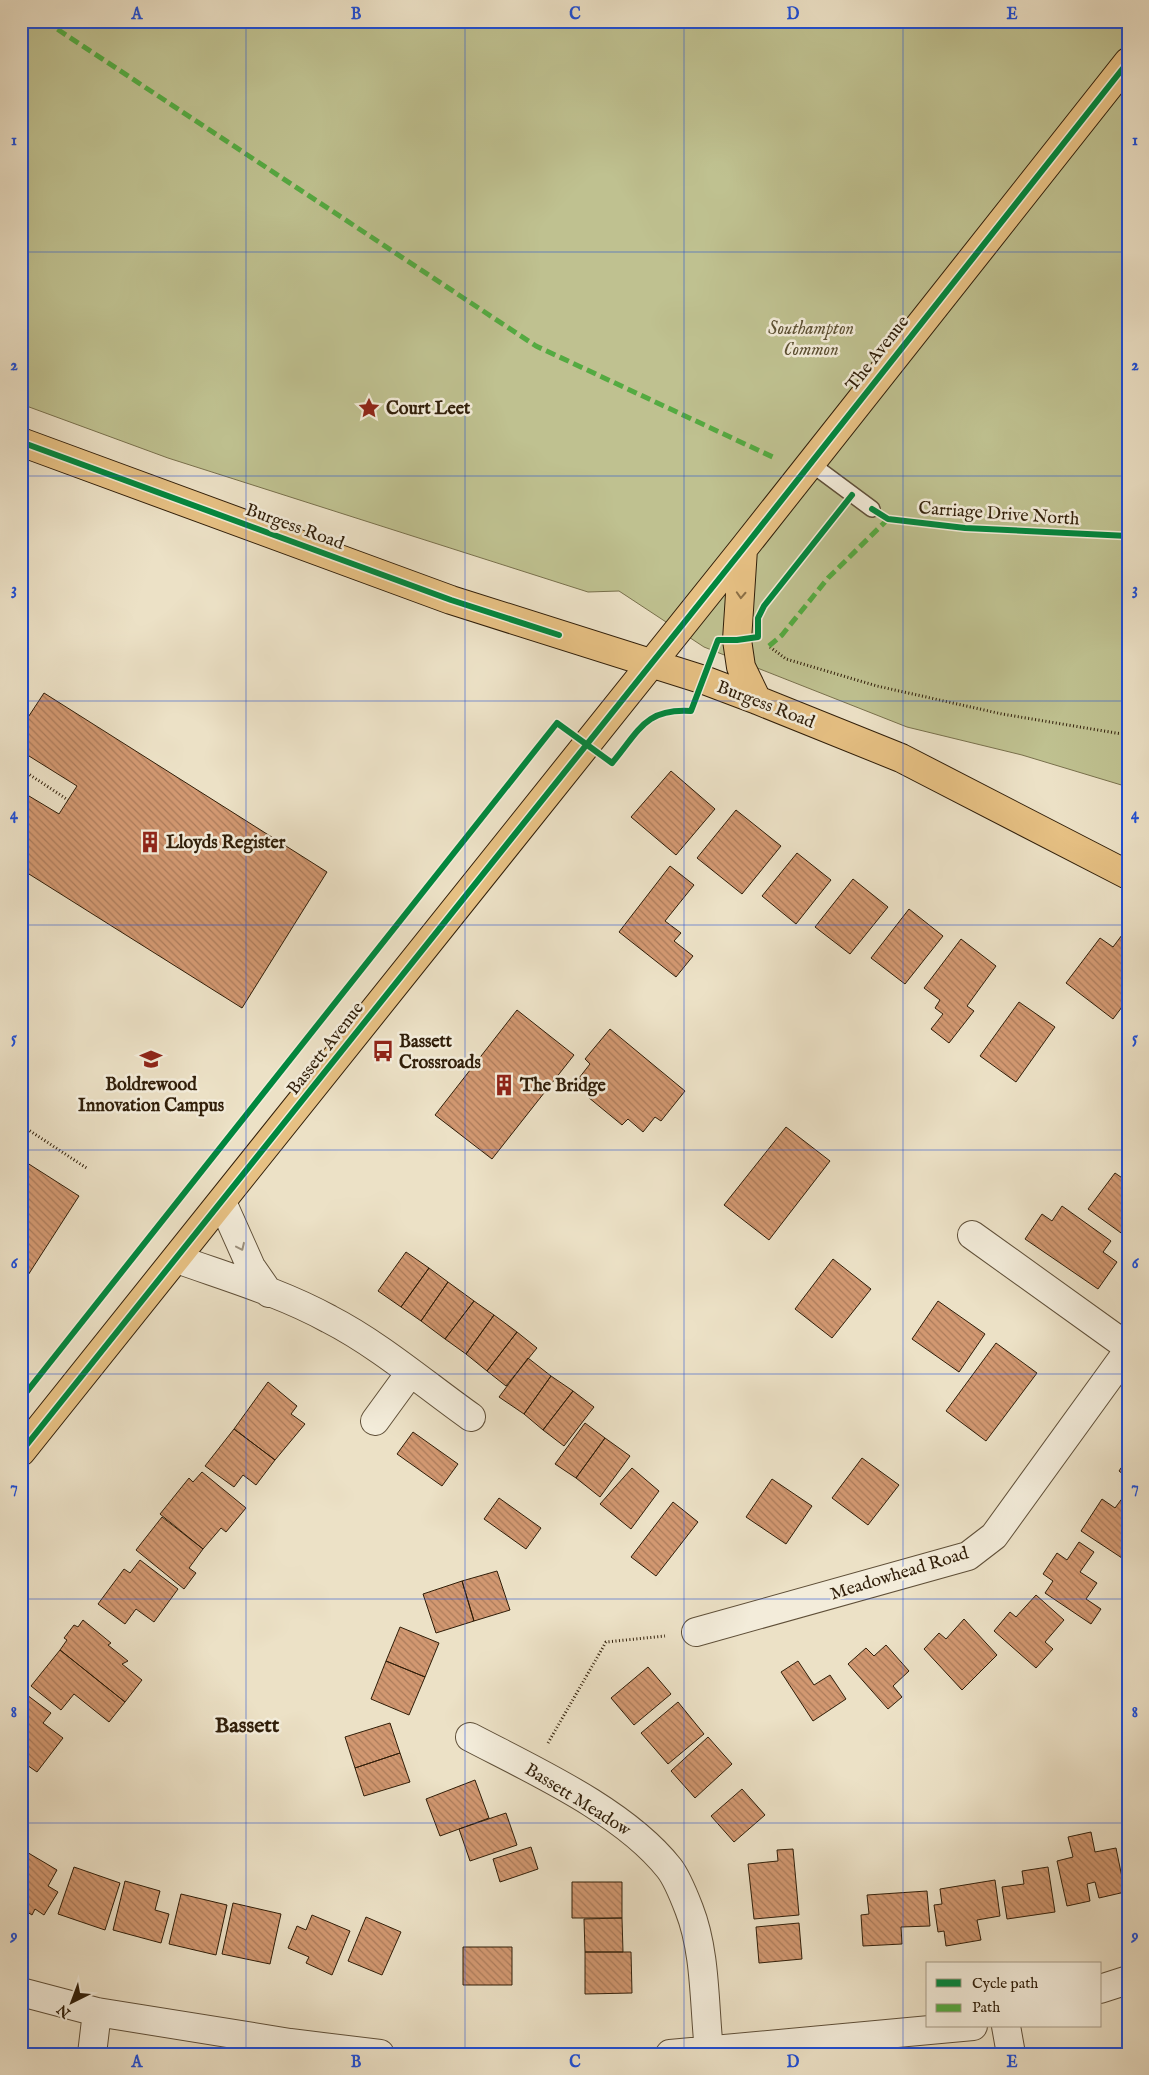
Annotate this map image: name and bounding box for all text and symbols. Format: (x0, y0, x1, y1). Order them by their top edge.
text: A (131, 5, 144, 25)
text: B (351, 5, 362, 25)
text: C (569, 5, 581, 25)
text: D (787, 5, 800, 25)
text: E (1006, 5, 1018, 25)
text: 1 (11, 131, 17, 151)
text: 1 (1132, 131, 1138, 151)
street label: The Avenue (841, 311, 915, 396)
park label: Southampton Common (768, 318, 854, 362)
text: 2 (10, 356, 18, 376)
text: 2 (1131, 356, 1139, 376)
place icon: Court Leet (356, 395, 382, 421)
place label: Court Leet (386, 398, 471, 421)
street label: Carriage Drive North (918, 497, 1081, 532)
street label: Burgess Road (242, 499, 347, 556)
text: 3 (11, 580, 17, 600)
text: 3 (1132, 580, 1138, 600)
one-way arrow (735, 591, 746, 599)
street label: Burgess Road (713, 676, 818, 735)
text: 4 (10, 805, 19, 825)
text: 4 (1131, 805, 1140, 825)
building icon: Lloyds Register (137, 829, 163, 855)
place label: Lloyds Register (166, 832, 286, 855)
street label: Bassett Avenue (283, 998, 370, 1100)
text: 5 (11, 1029, 17, 1049)
text: 5 (1132, 1029, 1138, 1049)
place label: Bassett Crossroads (399, 1031, 481, 1075)
bus stop icon: Bassett Crossroads (370, 1038, 396, 1064)
school or university icon: Boldrewood Innovation Campus (138, 1046, 164, 1072)
building icon: The Bridge (491, 1072, 517, 1098)
place label: Boldrewood Innovation Campus (78, 1074, 225, 1118)
place label: The Bridge (519, 1075, 607, 1098)
one-way arrow (235, 1242, 246, 1251)
text: 6 (11, 1254, 19, 1274)
text: 6 (1132, 1254, 1140, 1274)
text: 7 (10, 1478, 18, 1498)
text: 7 (1131, 1478, 1139, 1498)
street label: Meadowhead Road (827, 1542, 972, 1606)
text: 8 (11, 1703, 17, 1723)
text: 8 (1132, 1703, 1138, 1723)
district label: Bassett (215, 1712, 280, 1740)
street label: Bassett Meadow (520, 1759, 635, 1843)
text: 9 (10, 1927, 18, 1947)
text: 9 (1131, 1927, 1139, 1947)
legend (926, 1962, 1102, 2028)
text: Cycle path (972, 1974, 1038, 1993)
north arrow (48, 1978, 98, 2028)
text: Path (972, 1998, 1000, 2017)
text: N (53, 2000, 75, 2022)
text: A (131, 2053, 144, 2073)
text: B (351, 2053, 362, 2073)
text: C (569, 2053, 581, 2073)
text: D (787, 2053, 800, 2073)
text: E (1006, 2053, 1018, 2073)

